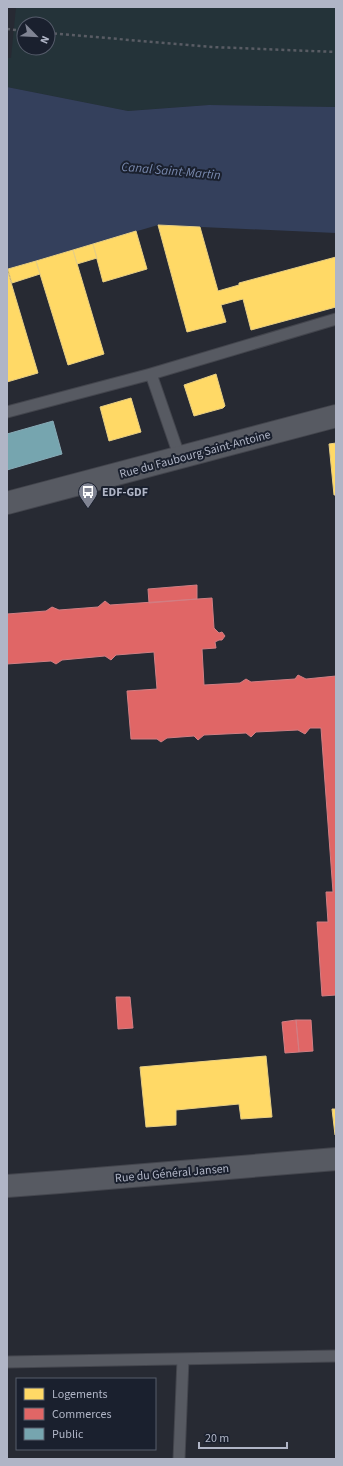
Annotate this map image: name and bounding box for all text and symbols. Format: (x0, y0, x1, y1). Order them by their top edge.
north arrow (16, 16, 56, 56)
text: N (36, 33, 53, 46)
water label: Canal Saint-Martin (120, 158, 221, 184)
street label: Rue du Faubourg Saint-Antoine (118, 426, 273, 483)
bus stop icon: EDF-GDF (77, 481, 99, 509)
place label: EDF-GDF (102, 484, 148, 501)
street label: Rue du Général Jansen (114, 1160, 230, 1187)
legend (16, 1378, 156, 1450)
text: Logements (52, 1386, 107, 1403)
text: Commerces (52, 1406, 111, 1423)
scale bar (199, 1424, 287, 1450)
text: Public (52, 1426, 84, 1443)
text: 20 m (205, 1430, 229, 1447)

